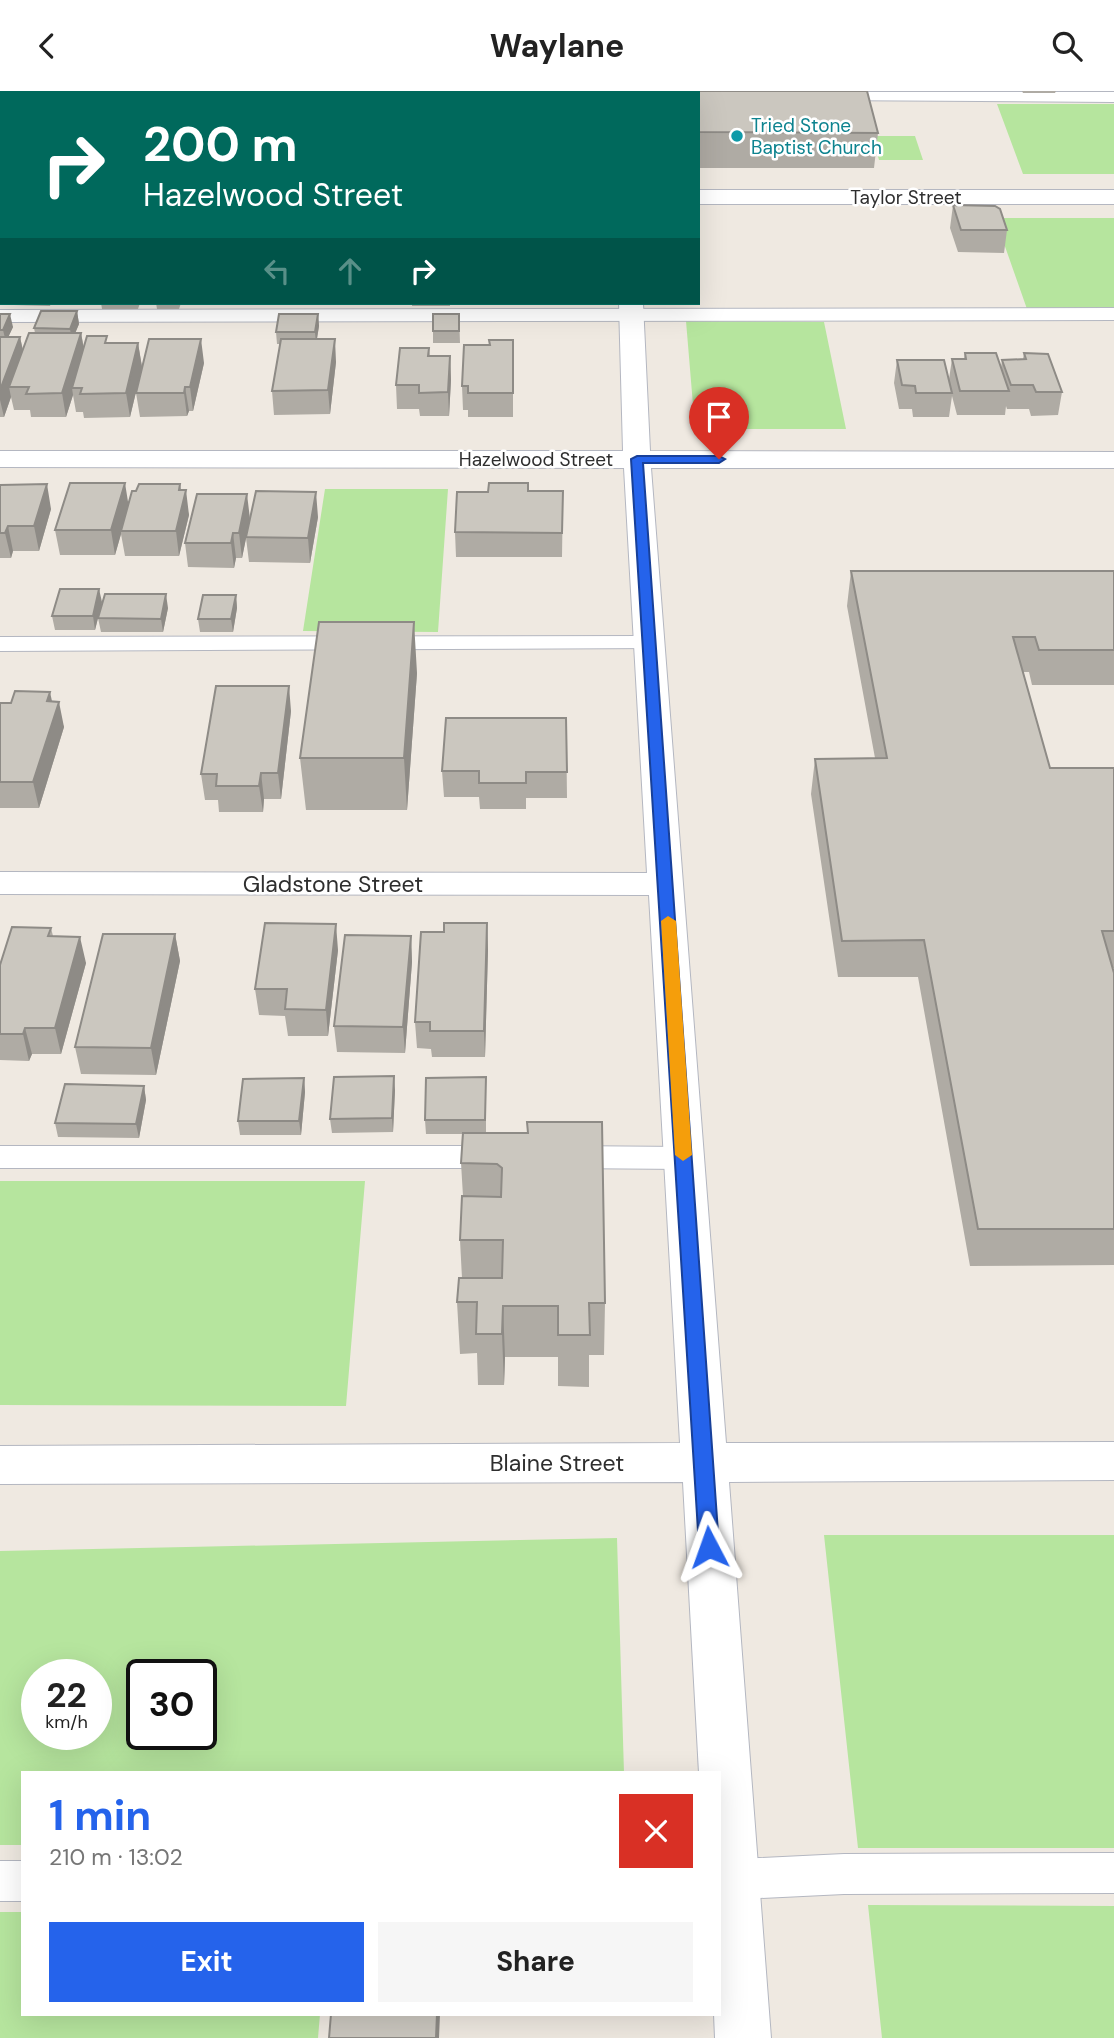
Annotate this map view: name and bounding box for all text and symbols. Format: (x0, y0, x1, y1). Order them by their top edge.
text: Waylane (490, 25, 624, 67)
icon: back (28, 27, 66, 65)
icon: search (1048, 27, 1086, 65)
text: 200 m (143, 112, 298, 176)
place label: Tried Stone Baptist Church (751, 113, 882, 160)
icon: right (28, 119, 119, 210)
marker: Tried Stone Baptist Church (729, 128, 745, 144)
text: Hazelwood Street (143, 174, 403, 216)
street label: Taylor Street (850, 185, 962, 210)
icon: left (258, 252, 296, 290)
icon: ahead (331, 252, 369, 290)
icon: right (404, 252, 442, 290)
pin (689, 387, 749, 459)
icon: arrive (700, 398, 738, 436)
street label: Hazelwood Street (459, 447, 613, 472)
street label: Gladstone Street (243, 869, 423, 899)
street label: Blaine Street (490, 1448, 624, 1478)
position arrow (672, 1510, 746, 1584)
speed limit sign: 30 (126, 1659, 217, 1750)
text: 22 (46, 1672, 87, 1718)
text: km/h (45, 1710, 88, 1734)
text: 1 min (49, 1788, 151, 1843)
button: close (619, 1794, 693, 1868)
text: 210 m · 13:02 (49, 1842, 183, 1872)
button: Exit (49, 1922, 364, 2002)
button: Share (378, 1922, 693, 2002)

